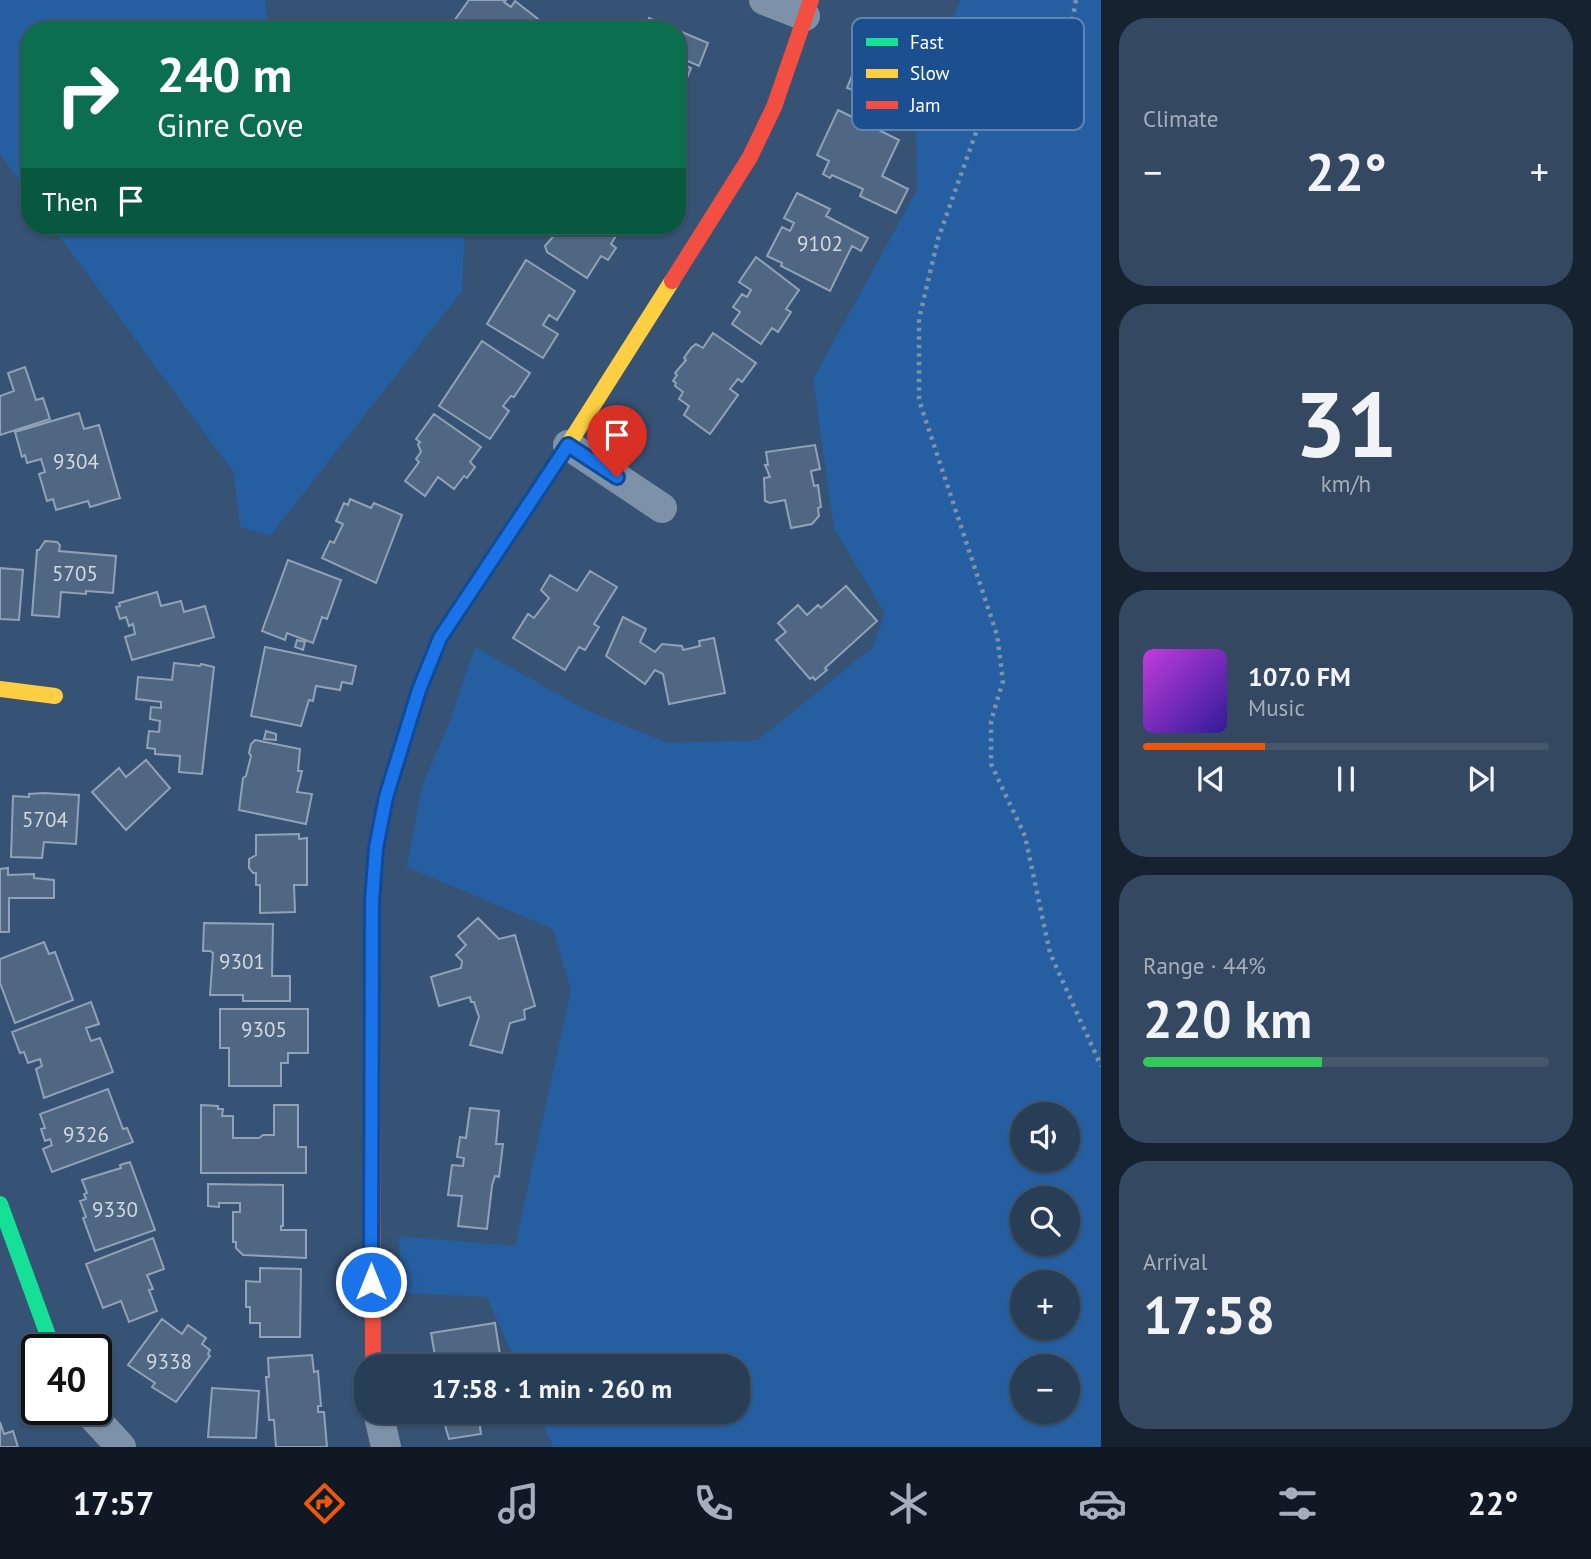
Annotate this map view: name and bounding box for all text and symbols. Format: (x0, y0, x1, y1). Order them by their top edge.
legend (852, 18, 1084, 130)
text: Fast (910, 30, 944, 54)
text: 240 m (157, 42, 292, 106)
icon: right (42, 49, 133, 140)
text: Slow (910, 61, 950, 85)
text: Jam (909, 93, 940, 117)
text: Ginre Cove (157, 104, 304, 146)
text: Climate (1143, 104, 1218, 133)
text: 22° (1305, 138, 1387, 205)
text: − (1143, 147, 1162, 196)
text: + (1530, 147, 1549, 196)
icon: arrive (112, 182, 150, 220)
text: Then (42, 185, 98, 218)
house number: 9102 (797, 230, 843, 257)
text: 31 (1294, 364, 1398, 482)
pin (587, 405, 647, 477)
icon: arrive (598, 416, 636, 454)
house number: 9304 (53, 448, 99, 475)
text: km/h (1321, 469, 1371, 498)
house number: 5705 (52, 560, 98, 587)
text: 107.0 FM (1248, 660, 1351, 693)
text: Music (1248, 693, 1305, 722)
icon: previous (1192, 760, 1230, 798)
icon: pause (1327, 760, 1365, 798)
icon: next (1462, 760, 1500, 798)
house number: 5704 (22, 806, 68, 833)
house number: 9301 (219, 948, 265, 975)
text: Range · 44% (1143, 951, 1266, 980)
text: 220 km (1143, 985, 1312, 1052)
house number: 9305 (241, 1016, 287, 1043)
map controls (1010, 1102, 1080, 1424)
button: sound (1010, 1102, 1080, 1172)
house number: 9326 (63, 1121, 109, 1148)
button: search (1010, 1186, 1080, 1256)
house number: 9330 (92, 1196, 138, 1223)
position arrow (334, 1245, 408, 1319)
text: Arrival (1143, 1247, 1207, 1276)
button: + (1010, 1270, 1080, 1340)
text: 17:58 (1143, 1281, 1275, 1348)
speed limit sign: 40 (21, 1334, 112, 1425)
house number: 9338 (146, 1348, 192, 1375)
button: − (1010, 1354, 1080, 1424)
text: 17:58 · 1 min · 260 m (432, 1372, 672, 1405)
icon: directions (300, 1479, 349, 1528)
icon: music (494, 1479, 543, 1528)
icon: phone (689, 1479, 738, 1528)
icon: climate (884, 1479, 933, 1528)
icon: car (1078, 1479, 1127, 1528)
icon: filters (1273, 1479, 1322, 1528)
text: 17:57 (73, 1482, 154, 1524)
text: 22° (1468, 1482, 1518, 1524)

